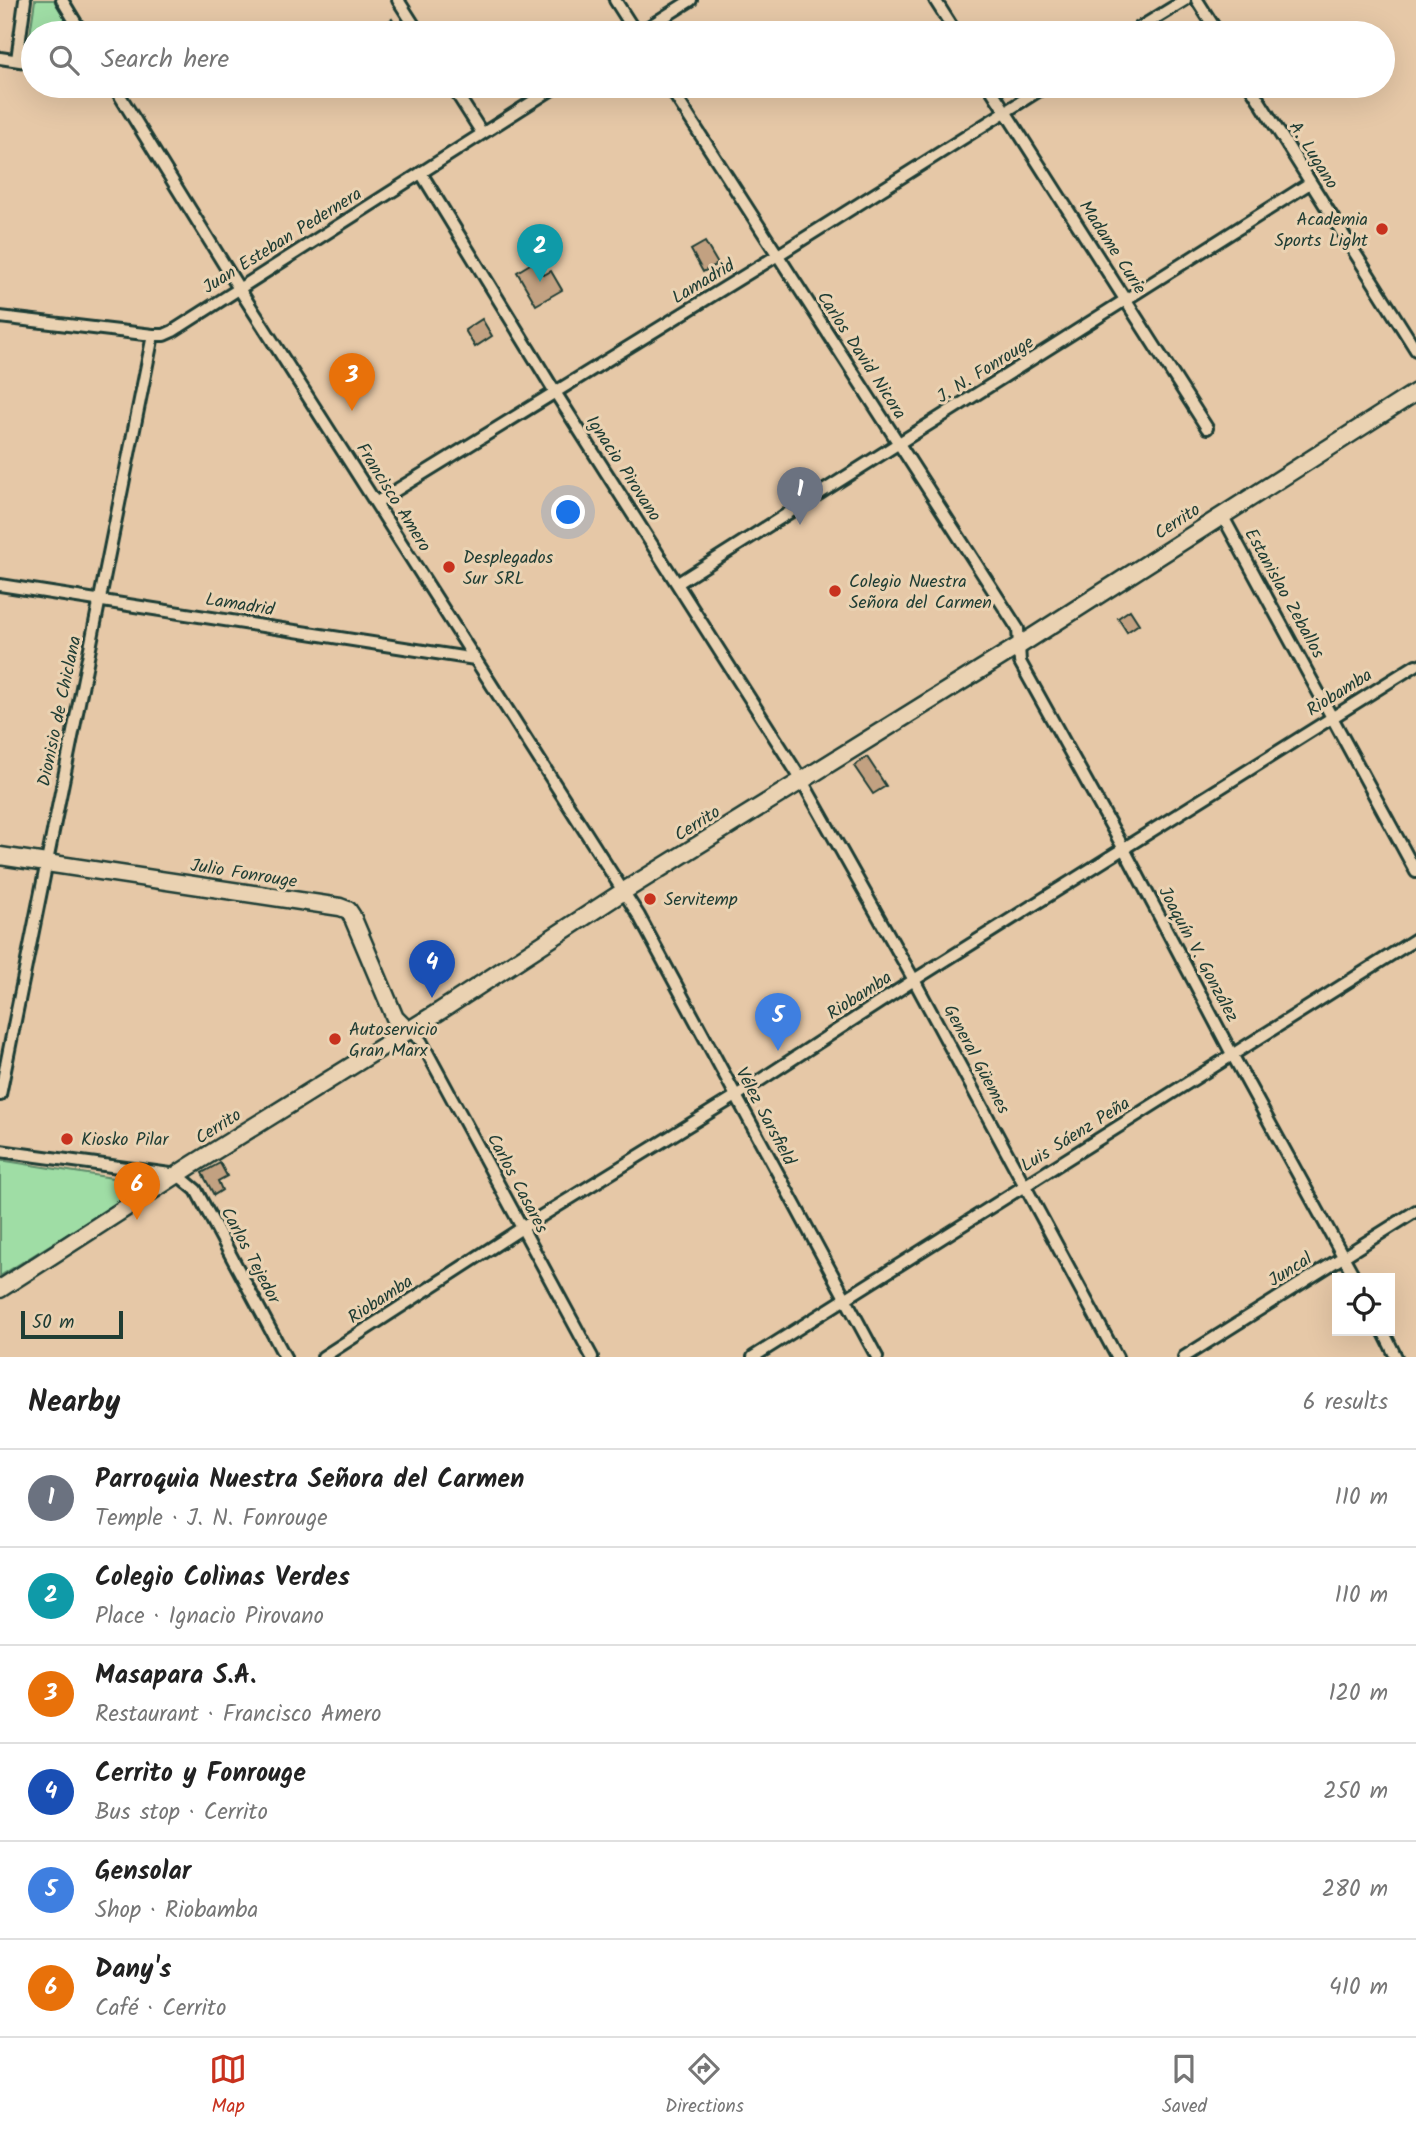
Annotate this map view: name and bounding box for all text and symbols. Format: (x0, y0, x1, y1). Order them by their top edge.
search box (21, 21, 1395, 98)
text: Search here (101, 39, 229, 81)
icon: search (45, 41, 83, 79)
street label: A. Lugano (1280, 116, 1345, 196)
street label: Juan Esteban Pedernera (197, 180, 368, 302)
street label: Madame Curie (1070, 195, 1153, 301)
place label: Academia Sports Light (1275, 206, 1369, 256)
marker: Academia Sports Light (1374, 221, 1390, 237)
pin: 2 (517, 224, 563, 282)
street label: Lamadrid (667, 252, 742, 313)
street label: Carlos David Nicora (808, 286, 913, 426)
street label: J. N. Fonrouge (931, 329, 1040, 412)
pin: 3 (329, 353, 375, 411)
street label: Ignacio Pirovano (577, 410, 668, 528)
street label: Francisco Amero (348, 437, 438, 558)
pin: 1 (777, 467, 823, 525)
your location (551, 495, 585, 529)
street label: Cerrito (1149, 496, 1207, 548)
street label: Estanislao Zeballos (1236, 523, 1332, 665)
place label: Desplegados Sur SRL (463, 544, 554, 594)
marker: Desplegados Sur SRL (441, 559, 457, 575)
place label: Colegio Nuestra Señora del Carmen (849, 568, 992, 618)
marker: Colegio Nuestra Señora del Carmen (827, 583, 843, 599)
street label: Lamadrid (203, 586, 277, 625)
street label: Dionisio de Chiclana (30, 633, 91, 789)
street label: Riobamba (1301, 662, 1378, 725)
street label: Cerrito (669, 799, 727, 850)
street label: Julio Fonrouge (188, 852, 299, 897)
street label: Joaquín V. González (1150, 882, 1246, 1028)
place label: Servitemp (664, 886, 738, 915)
marker: Servitemp (642, 891, 658, 907)
pin: 4 (409, 940, 455, 998)
street label: Riobamba (821, 964, 898, 1028)
pin: 5 (755, 993, 801, 1051)
street label: General Güemes (935, 1000, 1017, 1120)
place label: Autoservicio Gran Marx (349, 1016, 438, 1066)
marker: Autoservicio Gran Marx (327, 1031, 343, 1047)
street label: Vélez Sarsfield (727, 1062, 803, 1172)
street label: Luis Sáenz Peña (1015, 1090, 1136, 1181)
street label: Cerrito (190, 1102, 248, 1153)
place label: Kiosko Pilar (81, 1126, 169, 1155)
street label: Carlos Casares (478, 1128, 555, 1239)
marker: Kiosko Pilar (59, 1131, 75, 1147)
pin: 6 (114, 1162, 160, 1220)
street label: Carlos Tejedor (212, 1202, 288, 1310)
street label: Juncal (1263, 1245, 1319, 1295)
street label: Riobamba (342, 1268, 419, 1332)
map controls (1332, 1273, 1395, 1336)
button: locate (1332, 1273, 1395, 1336)
scale bar (21, 1308, 122, 1340)
text: 50 m (32, 1308, 74, 1338)
text: Nearby (28, 1379, 120, 1427)
text: 6 results (1303, 1385, 1388, 1421)
text: Parroquia Nuestra Señora del Carmen (95, 1459, 524, 1501)
text: 1 (48, 1480, 54, 1516)
text: 110 m (1335, 1480, 1388, 1516)
text: Temple · J. N. Fonrouge (95, 1501, 328, 1537)
text: Colegio Colinas Verdes (95, 1557, 350, 1599)
text: 2 (44, 1578, 58, 1614)
text: 110 m (1335, 1578, 1388, 1614)
text: Place · Ignacio Pirovano (95, 1599, 324, 1635)
text: Masapara S.A. (95, 1655, 256, 1697)
text: 3 (45, 1676, 57, 1712)
text: 120 m (1328, 1676, 1388, 1712)
text: Restaurant · Francisco Amero (95, 1697, 382, 1733)
text: Cerrito y Fonrouge (95, 1753, 306, 1795)
text: 4 (45, 1774, 57, 1810)
text: 250 m (1323, 1774, 1388, 1810)
text: Bus stop · Cerrito (95, 1795, 268, 1831)
text: Gensolar (95, 1851, 191, 1893)
text: 5 (45, 1872, 57, 1908)
text: 280 m (1322, 1872, 1388, 1908)
text: Shop · Riobamba (95, 1893, 258, 1929)
text: Dany's (95, 1949, 171, 1991)
text: 6 (45, 1970, 57, 2006)
text: 410 m (1329, 1970, 1388, 2006)
text: Café · Cerrito (95, 1991, 226, 2027)
tab: Map (209, 2050, 247, 2122)
tab: Directions (665, 2050, 744, 2122)
tab: Saved (1162, 2050, 1207, 2122)

